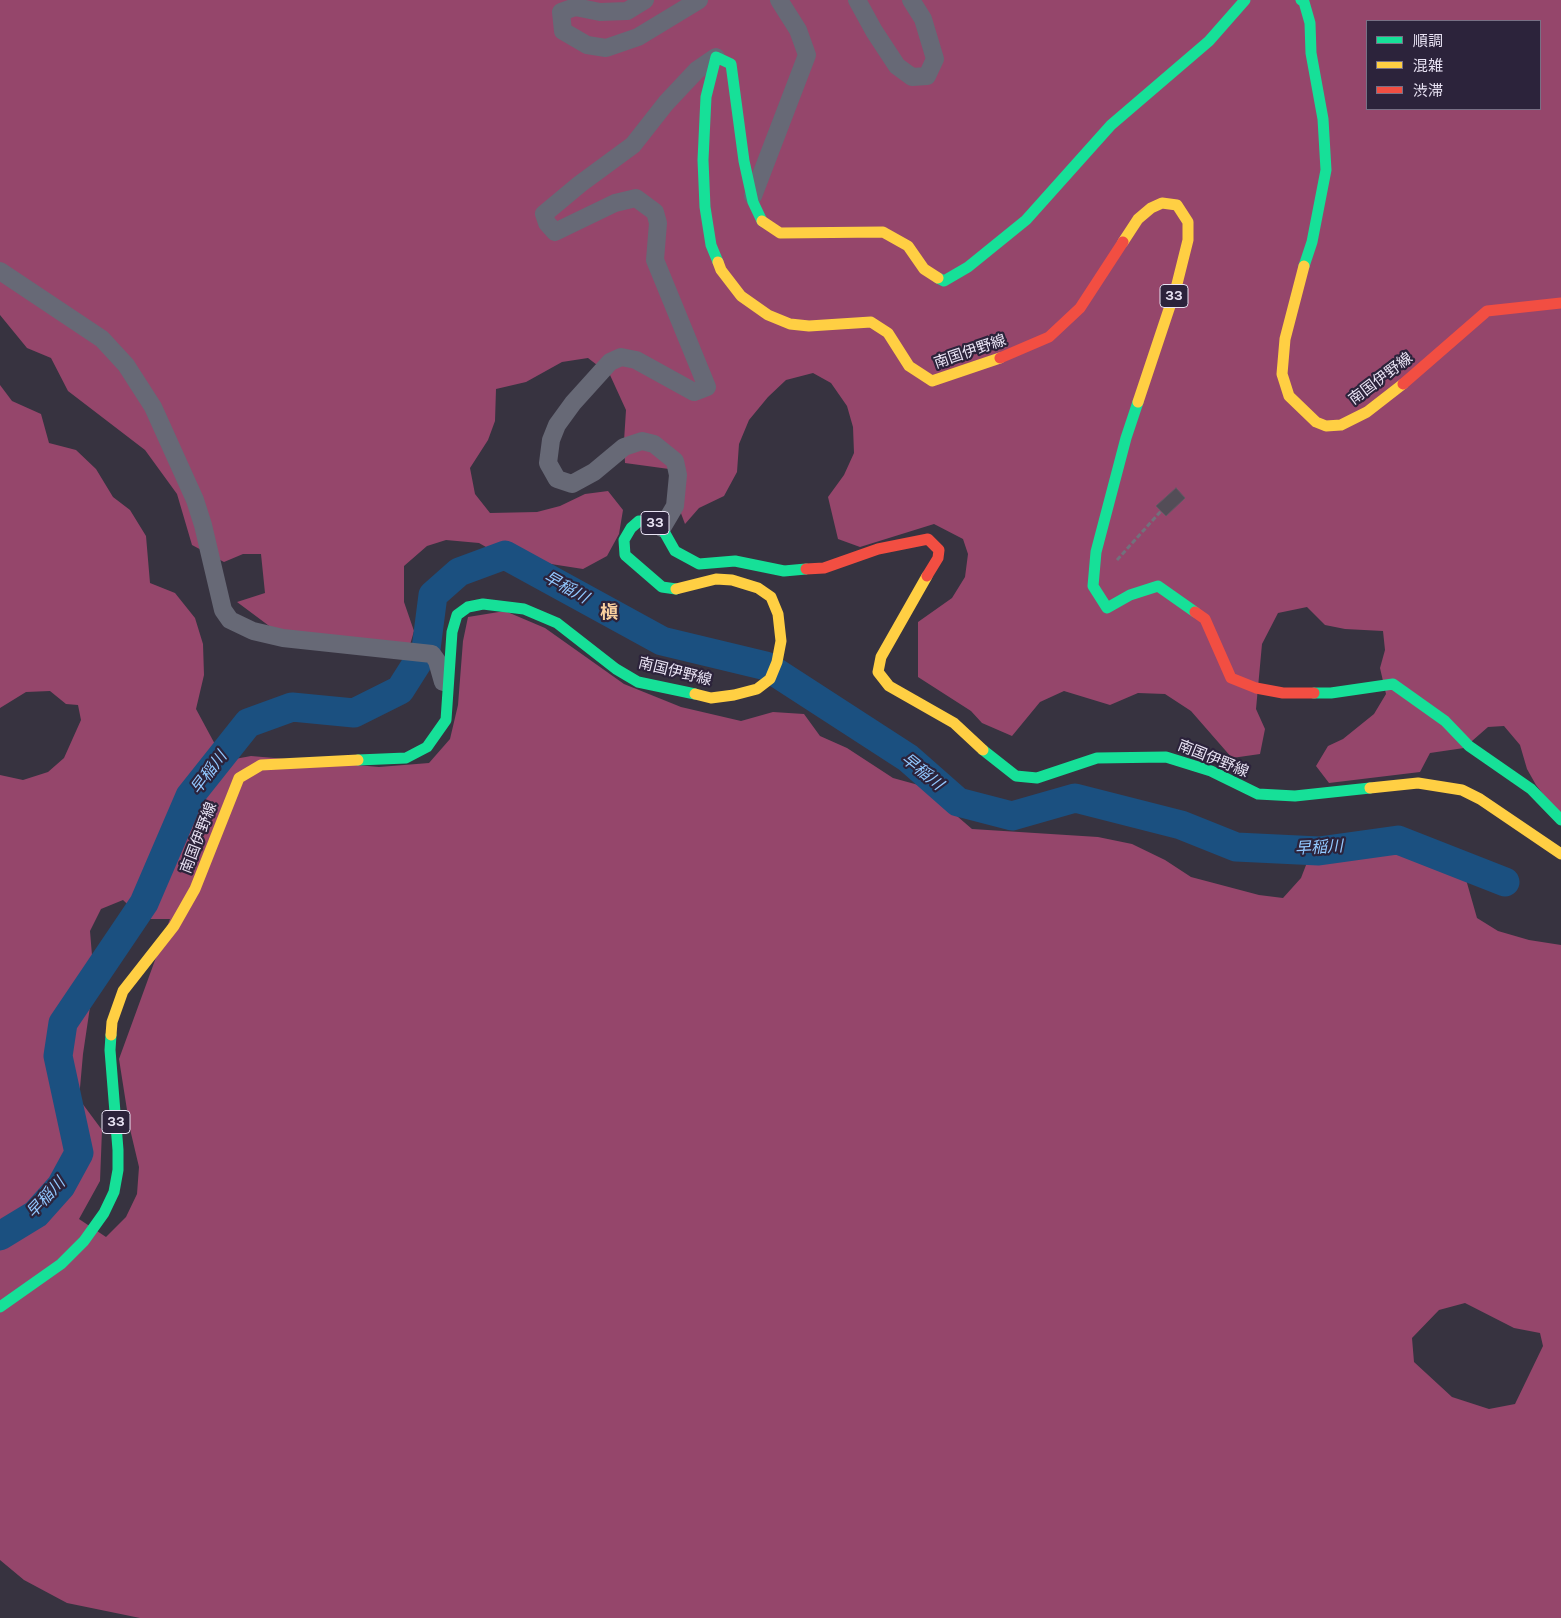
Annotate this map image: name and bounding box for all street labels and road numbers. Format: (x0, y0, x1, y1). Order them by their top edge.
road number: 33 (1160, 284, 1188, 308)
street label: 南国伊野線 (932, 331, 1008, 373)
street label: 南国伊野線 (1346, 349, 1416, 409)
road number: 33 (641, 512, 669, 534)
street label: 南国伊野線 (636, 654, 714, 690)
street label: 南国伊野線 (1175, 737, 1251, 781)
street label: 南国伊野線 (177, 800, 221, 876)
road number: 33 (102, 1110, 130, 1134)

